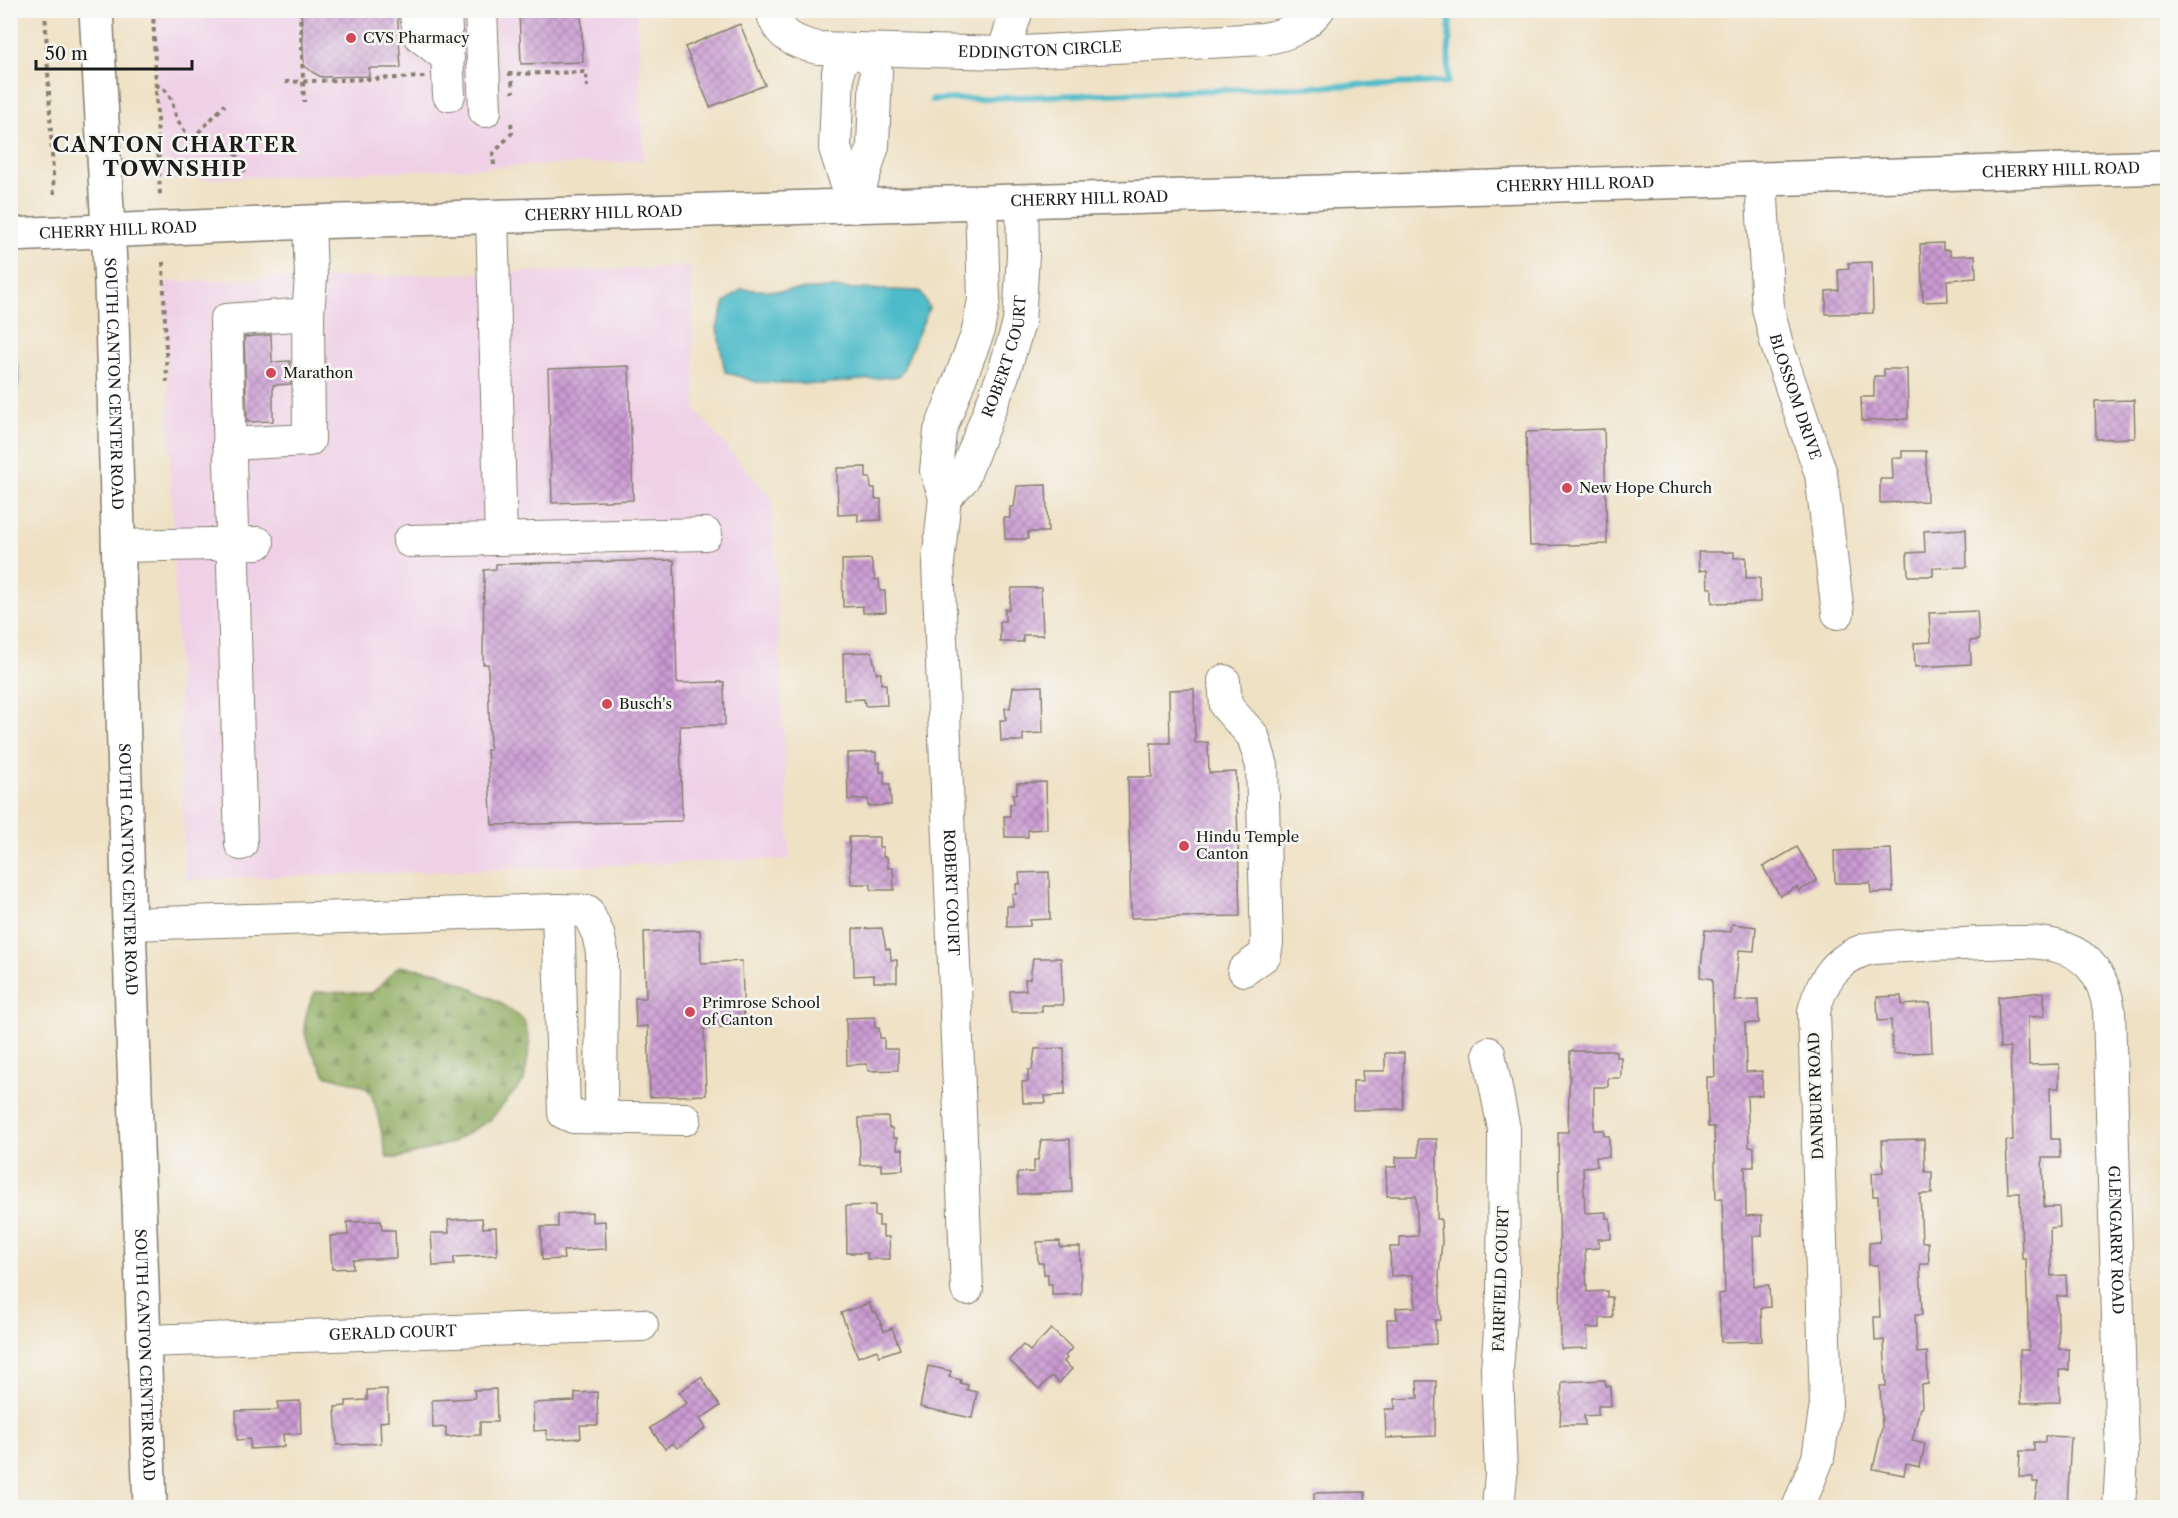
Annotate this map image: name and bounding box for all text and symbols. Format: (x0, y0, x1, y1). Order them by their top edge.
place label: CVS Pharmacy (363, 28, 470, 47)
marker: CVS Pharmacy (344, 31, 358, 45)
scale bar (36, 33, 192, 71)
street label: EDDINGTON CIRCLE (958, 37, 1122, 62)
text: 50 m (45, 43, 88, 65)
district label: CANTON CHARTER TOWNSHIP (52, 132, 298, 181)
street label: CHERRY HILL ROAD (1982, 158, 2140, 182)
street label: CHERRY HILL ROAD (1496, 172, 1654, 196)
street label: CHERRY HILL ROAD (1010, 187, 1169, 210)
street label: CHERRY HILL ROAD (524, 201, 683, 225)
street label: CHERRY HILL ROAD (38, 217, 197, 243)
street label: SOUTH CANTON CENTER ROAD (101, 257, 127, 510)
street label: ROBERT COURT (978, 294, 1030, 420)
street label: BLOSSOM DRIVE (1766, 332, 1825, 462)
place label: Marathon (283, 363, 354, 382)
marker: Marathon (264, 366, 278, 380)
place label: New Hope Church (1579, 478, 1713, 497)
marker: New Hope Church (1560, 481, 1574, 495)
place label: Busch's (619, 694, 672, 713)
marker: Busch's (600, 697, 614, 711)
street label: SOUTH CANTON CENTER ROAD (115, 743, 142, 996)
place label: Hindu Temple Canton (1196, 827, 1299, 863)
street label: ROBERT COURT (940, 829, 964, 957)
marker: Hindu Temple Canton (1177, 839, 1191, 853)
place label: Primrose School of Canton (702, 993, 821, 1029)
marker: Primrose School of Canton (683, 1005, 697, 1019)
street label: DANBURY ROAD (1804, 1032, 1827, 1160)
street label: GLENGARRY ROAD (2105, 1165, 2128, 1315)
street label: FAIRFIELD COURT (1488, 1205, 1513, 1352)
street label: SOUTH CANTON CENTER ROAD (131, 1229, 159, 1482)
street label: GERALD COURT (329, 1321, 458, 1344)

